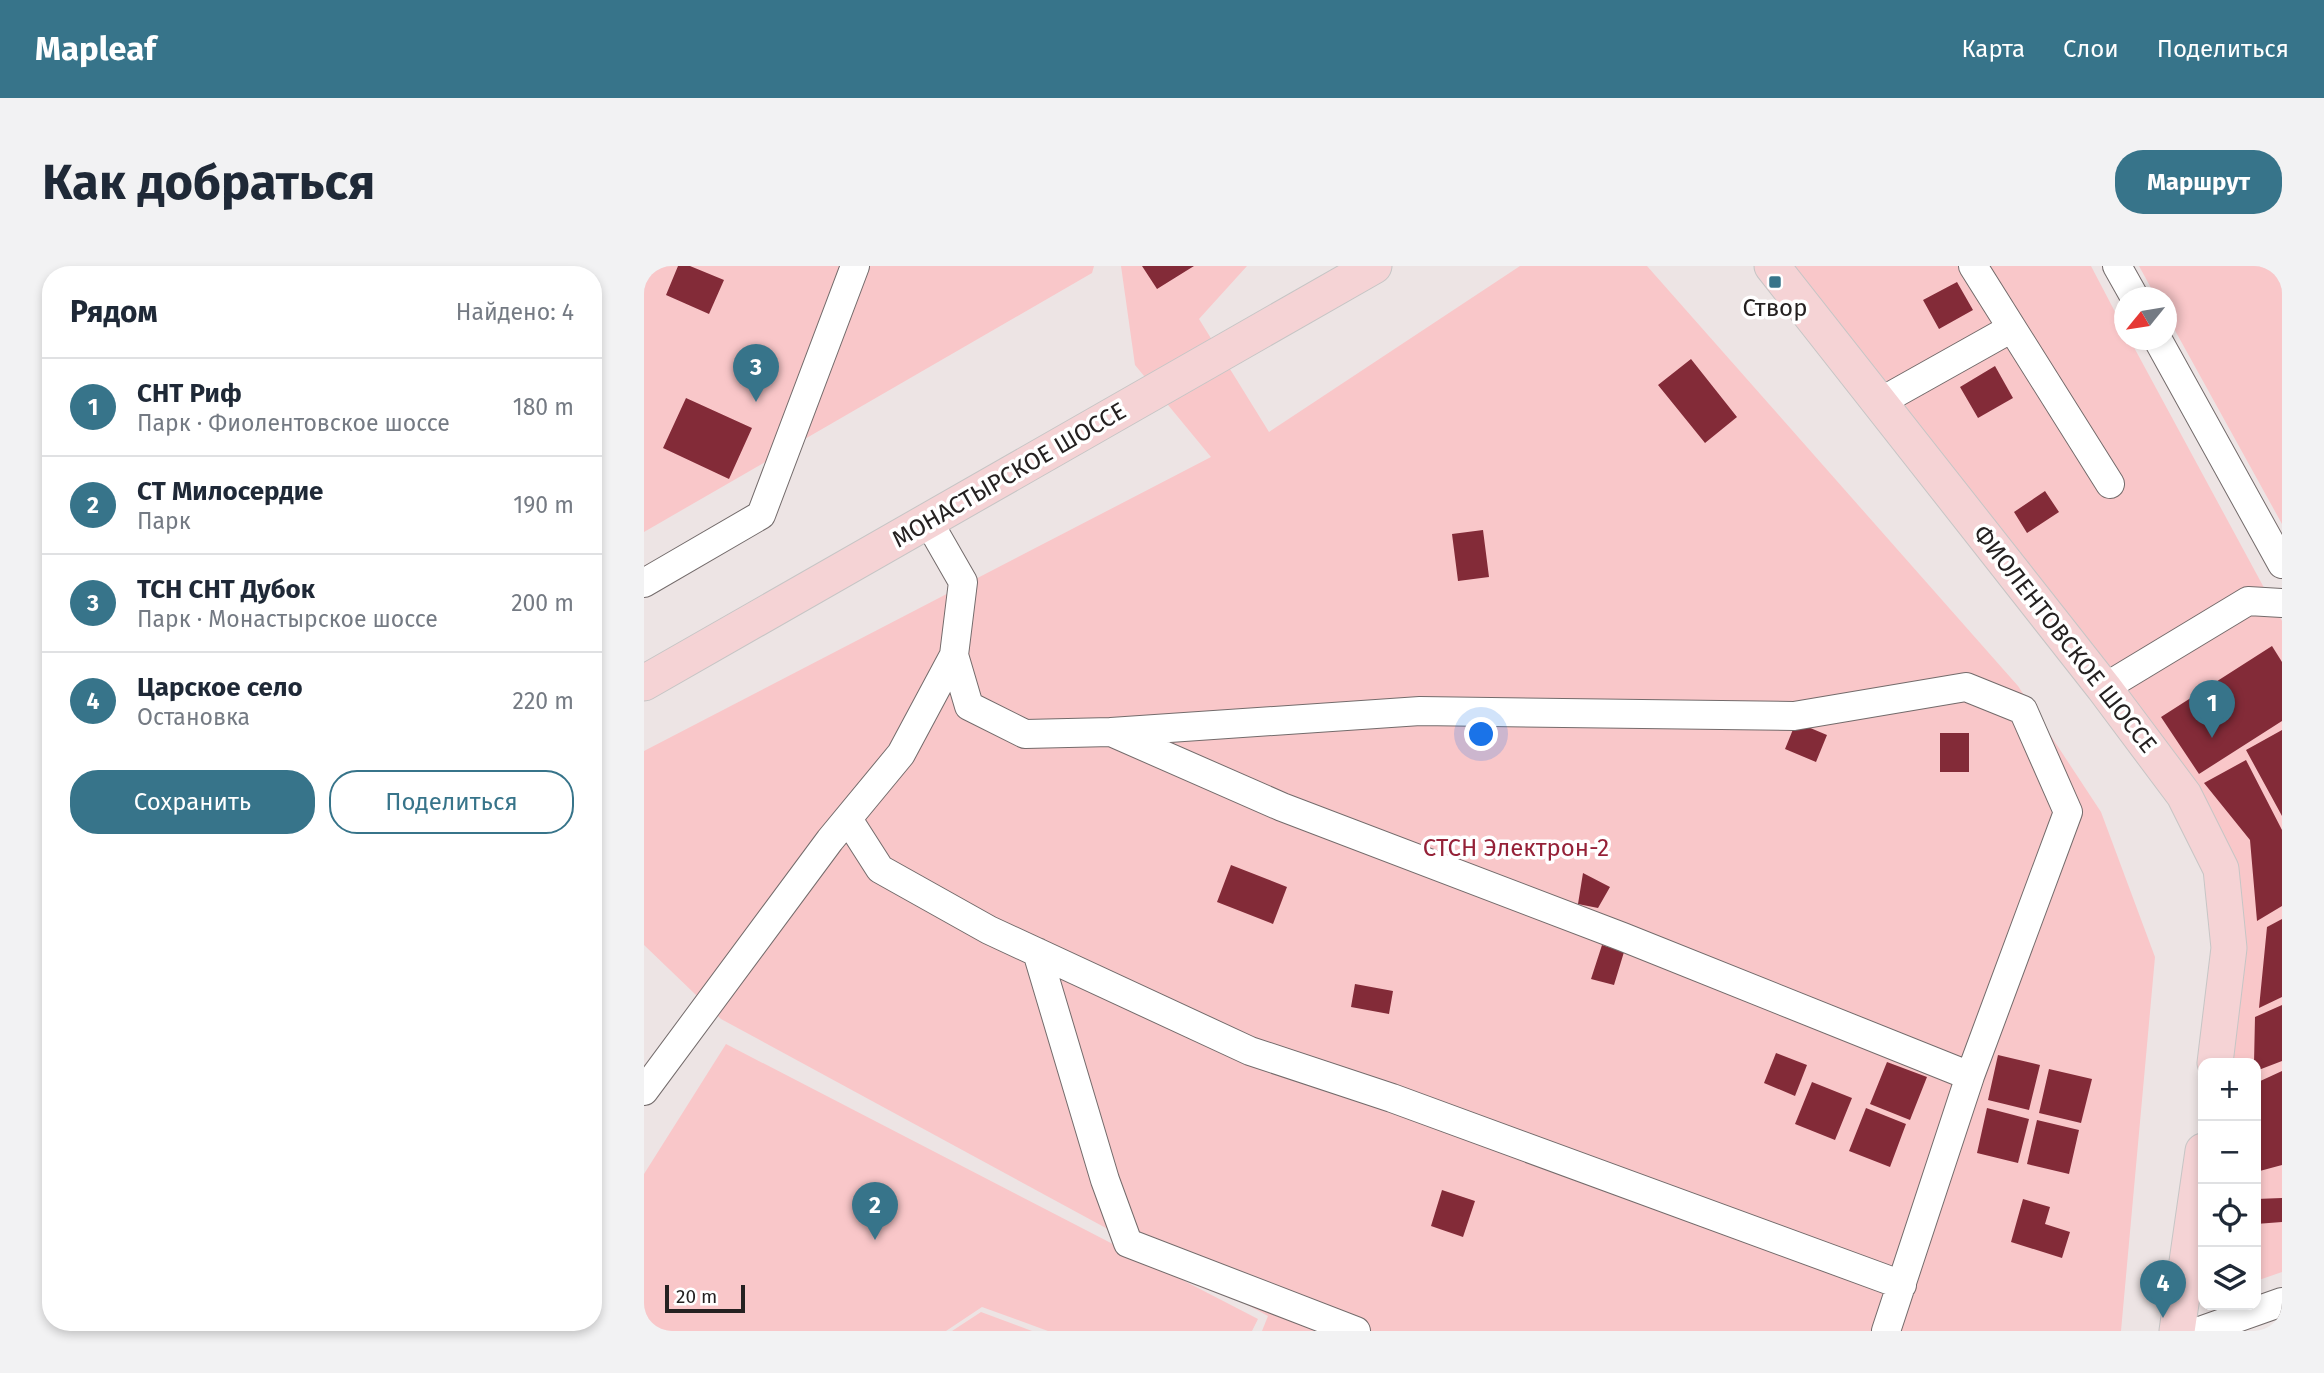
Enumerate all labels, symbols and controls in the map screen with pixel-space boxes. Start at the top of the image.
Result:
text: Mapleaf [35,29,156,69]
text: Карта [1961,35,2025,63]
text: Слои [2063,35,2119,63]
text: Поделиться [2157,35,2289,63]
button: Маршрут [2115,150,2282,214]
text: Как добраться [42,153,375,212]
marker: Створ [1767,274,1783,290]
north arrow [2114,287,2177,350]
text: Рядом [70,294,158,330]
place label: Створ [1743,294,1807,322]
text: Найдено: 4 [456,298,574,326]
pin: 3 [733,344,779,402]
text: СНТ Риф [137,378,242,409]
text: 1 [88,393,98,421]
text: 180 m [513,393,574,421]
street label: МОНАСТЫРСКОЕ ШОССЕ [887,397,1131,553]
text: Парк · Фиолентовское шоссе [137,409,450,437]
text: СТ Милосердие [137,476,323,507]
text: 2 [87,491,99,519]
text: 190 m [513,491,574,519]
text: Парк [137,507,191,535]
street label: ФИОЛЕНТОВСКОЕ ШОССЕ [1967,520,2163,758]
text: ТСН СНТ Дубок [137,574,315,605]
text: 3 [87,589,99,617]
text: 200 m [511,589,574,617]
text: Парк · Монастырское шоссе [137,605,438,633]
text: Царское село [137,672,303,703]
pin: 1 [2189,680,2235,738]
text: 4 [87,687,100,715]
text: 220 m [513,687,574,715]
text: Остановка [137,703,250,731]
your location [1464,717,1498,751]
button: Сохранить [70,770,315,834]
button: Поделиться [329,770,574,834]
park label: СТСН Электрон-2 [1423,834,1609,862]
map controls [2198,1058,2261,1310]
button: + [2198,1058,2261,1121]
button: − [2198,1121,2261,1184]
pin: 2 [852,1182,898,1240]
button: locate [2198,1184,2261,1247]
button: layers [2198,1247,2261,1310]
pin: 4 [2140,1260,2186,1318]
scale bar [665,1282,746,1314]
text: 20 m [676,1285,717,1308]

